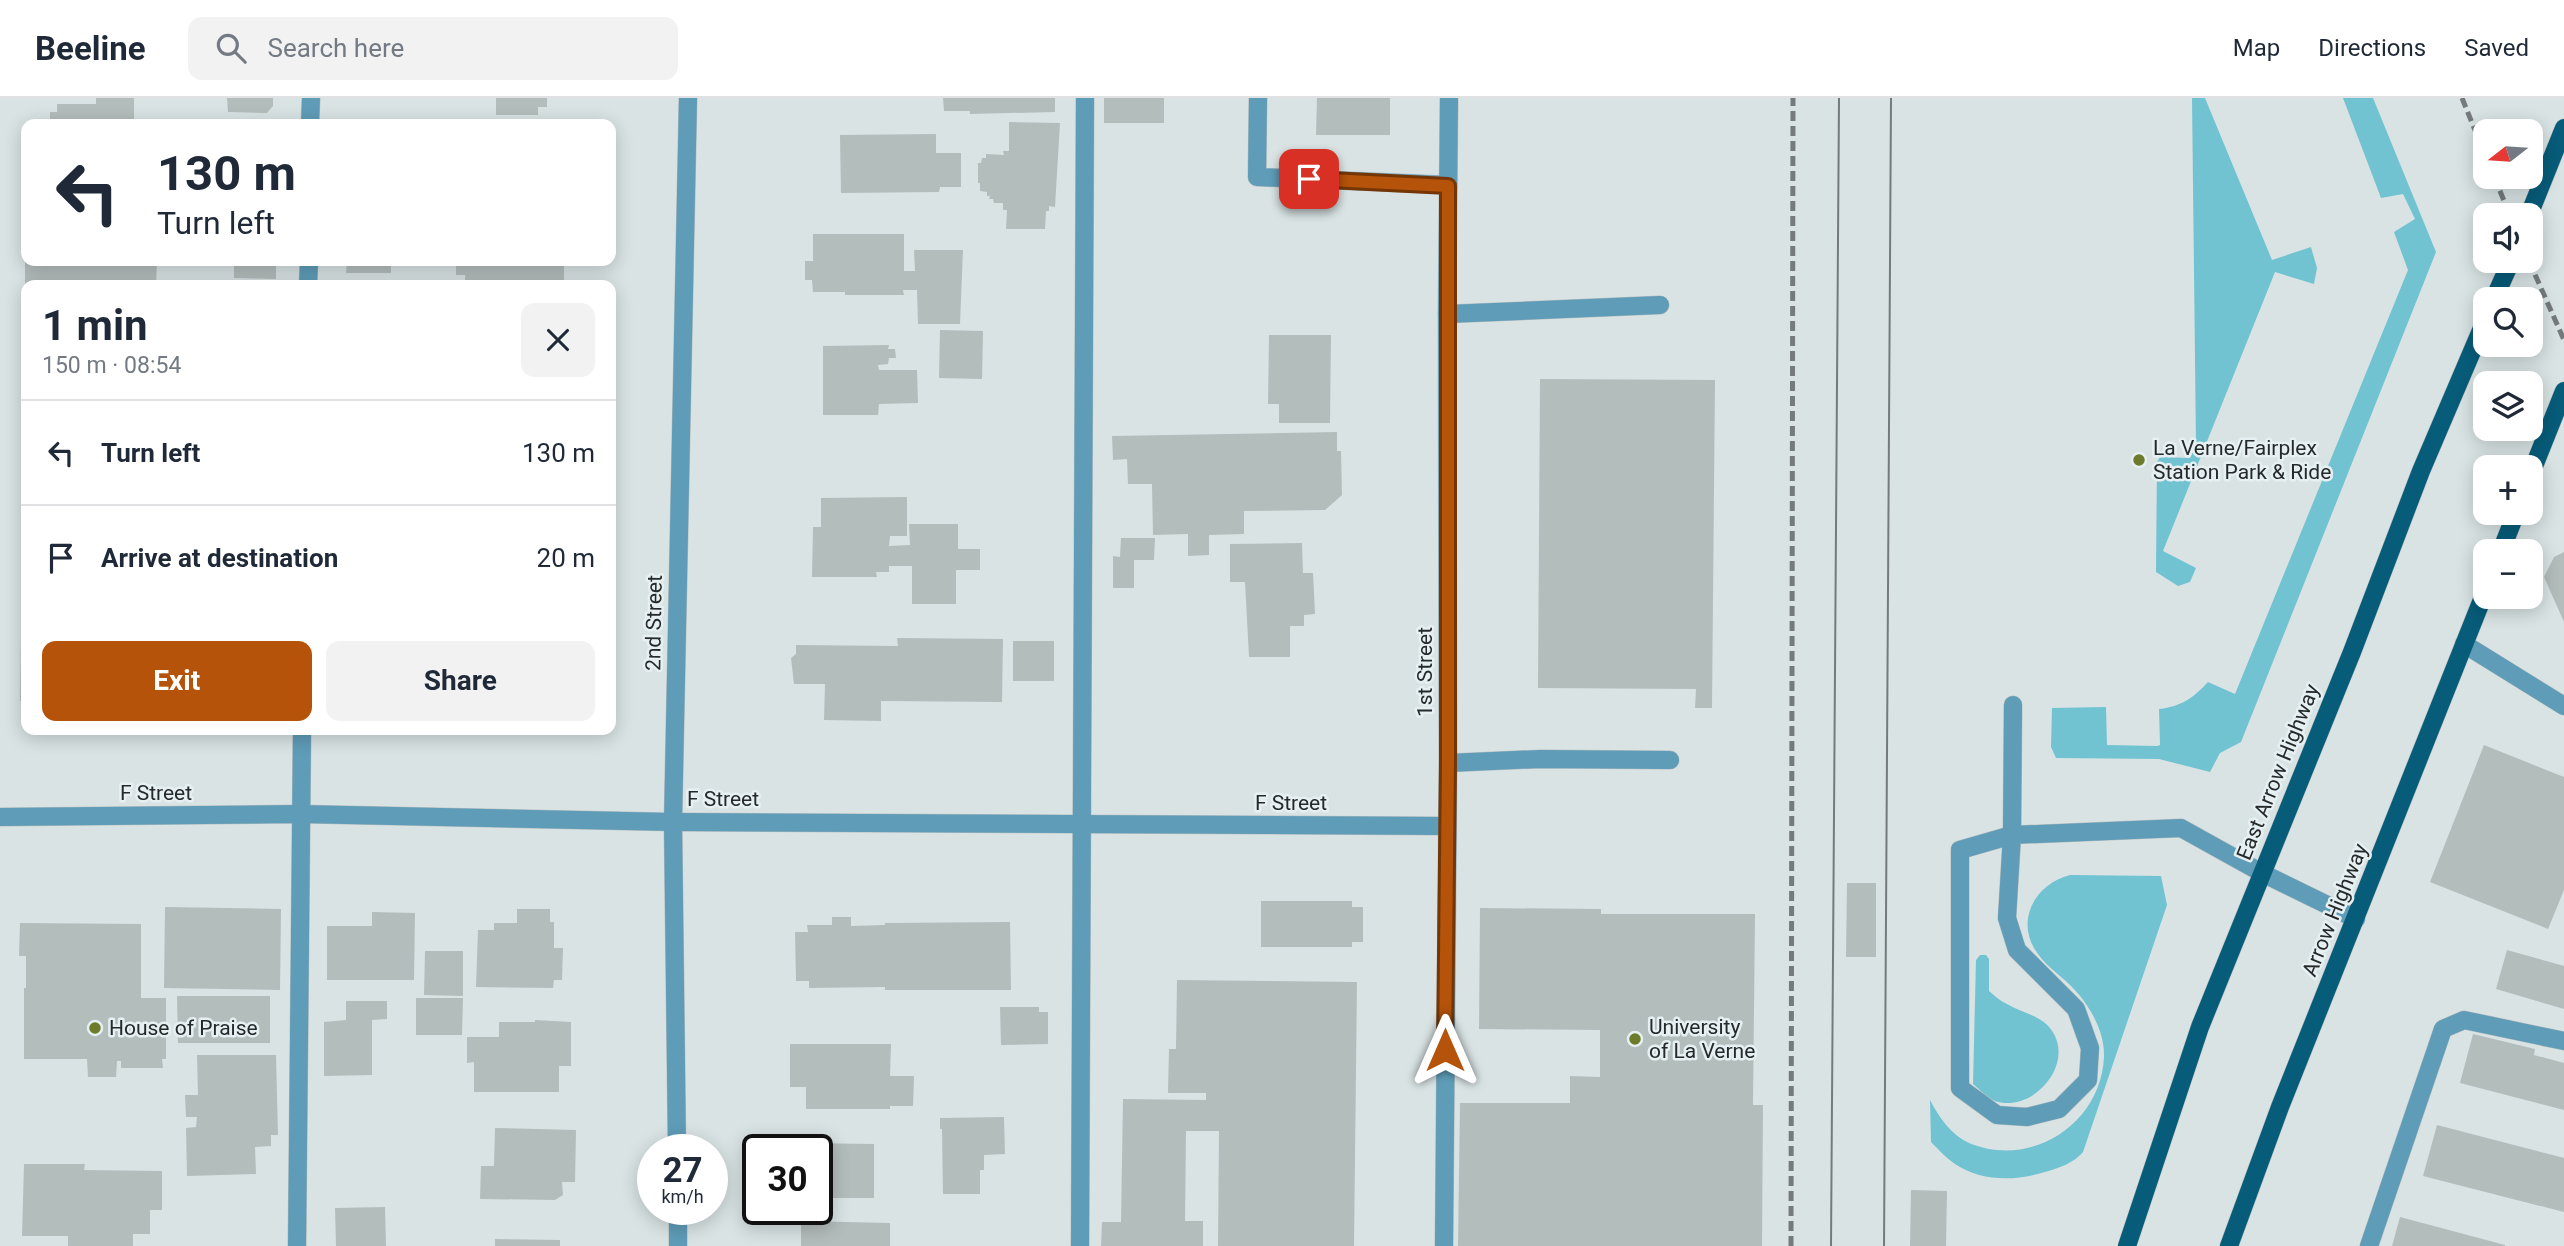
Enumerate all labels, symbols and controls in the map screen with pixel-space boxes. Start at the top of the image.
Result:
search box [188,17,678,80]
text: Beeline [35,29,146,68]
icon: search [212,29,250,67]
text: Search here [268,33,404,63]
text: Map [2233,34,2280,62]
text: Directions [2318,34,2426,62]
text: Saved [2464,34,2529,62]
north arrow [2473,119,2543,189]
map controls [2473,119,2543,609]
text: 130 m [157,145,296,202]
icon: left [42,147,133,238]
pin [1279,149,1339,209]
icon: arrive [1290,160,1328,198]
button: sound [2473,203,2543,273]
text: Turn left [157,204,275,242]
button: search [2473,287,2543,357]
text: 1 min [42,301,148,350]
button: close [521,303,595,377]
text: 150 m · 08:54 [42,352,181,379]
button: layers [2473,371,2543,441]
icon: left [42,434,80,472]
place label: La Verne/Fairplex Station Park & Ride [2153,436,2331,484]
text: Turn left [101,438,200,468]
text: 130 m [522,438,595,468]
marker: La Verne/Fairplex Station Park & Ride [2131,452,2147,468]
button: + [2473,455,2543,525]
icon: arrive [42,539,80,577]
button: − [2473,539,2543,609]
text: Arrive at destination [101,543,338,573]
text: 20 m [537,543,595,573]
street label: 2nd Street [641,575,667,671]
street label: 1st Street [1413,627,1437,717]
button: Exit [42,641,312,721]
button: Share [326,641,595,721]
street label: East Arrow Highway [2232,681,2324,863]
street label: F Street [120,781,192,805]
street label: F Street [687,787,759,811]
street label: F Street [1255,791,1327,815]
street label: Arrow Highway [2297,840,2373,980]
position arrow [1408,1013,1482,1087]
place label: University of La Verne [1649,1015,1755,1063]
place label: House of Praise [109,1016,258,1040]
marker: House of Praise [87,1020,103,1036]
marker: University of La Verne [1627,1031,1643,1047]
speed limit sign: 30 [742,1134,833,1225]
text: 27 [662,1150,703,1191]
text: km/h [661,1186,704,1207]

